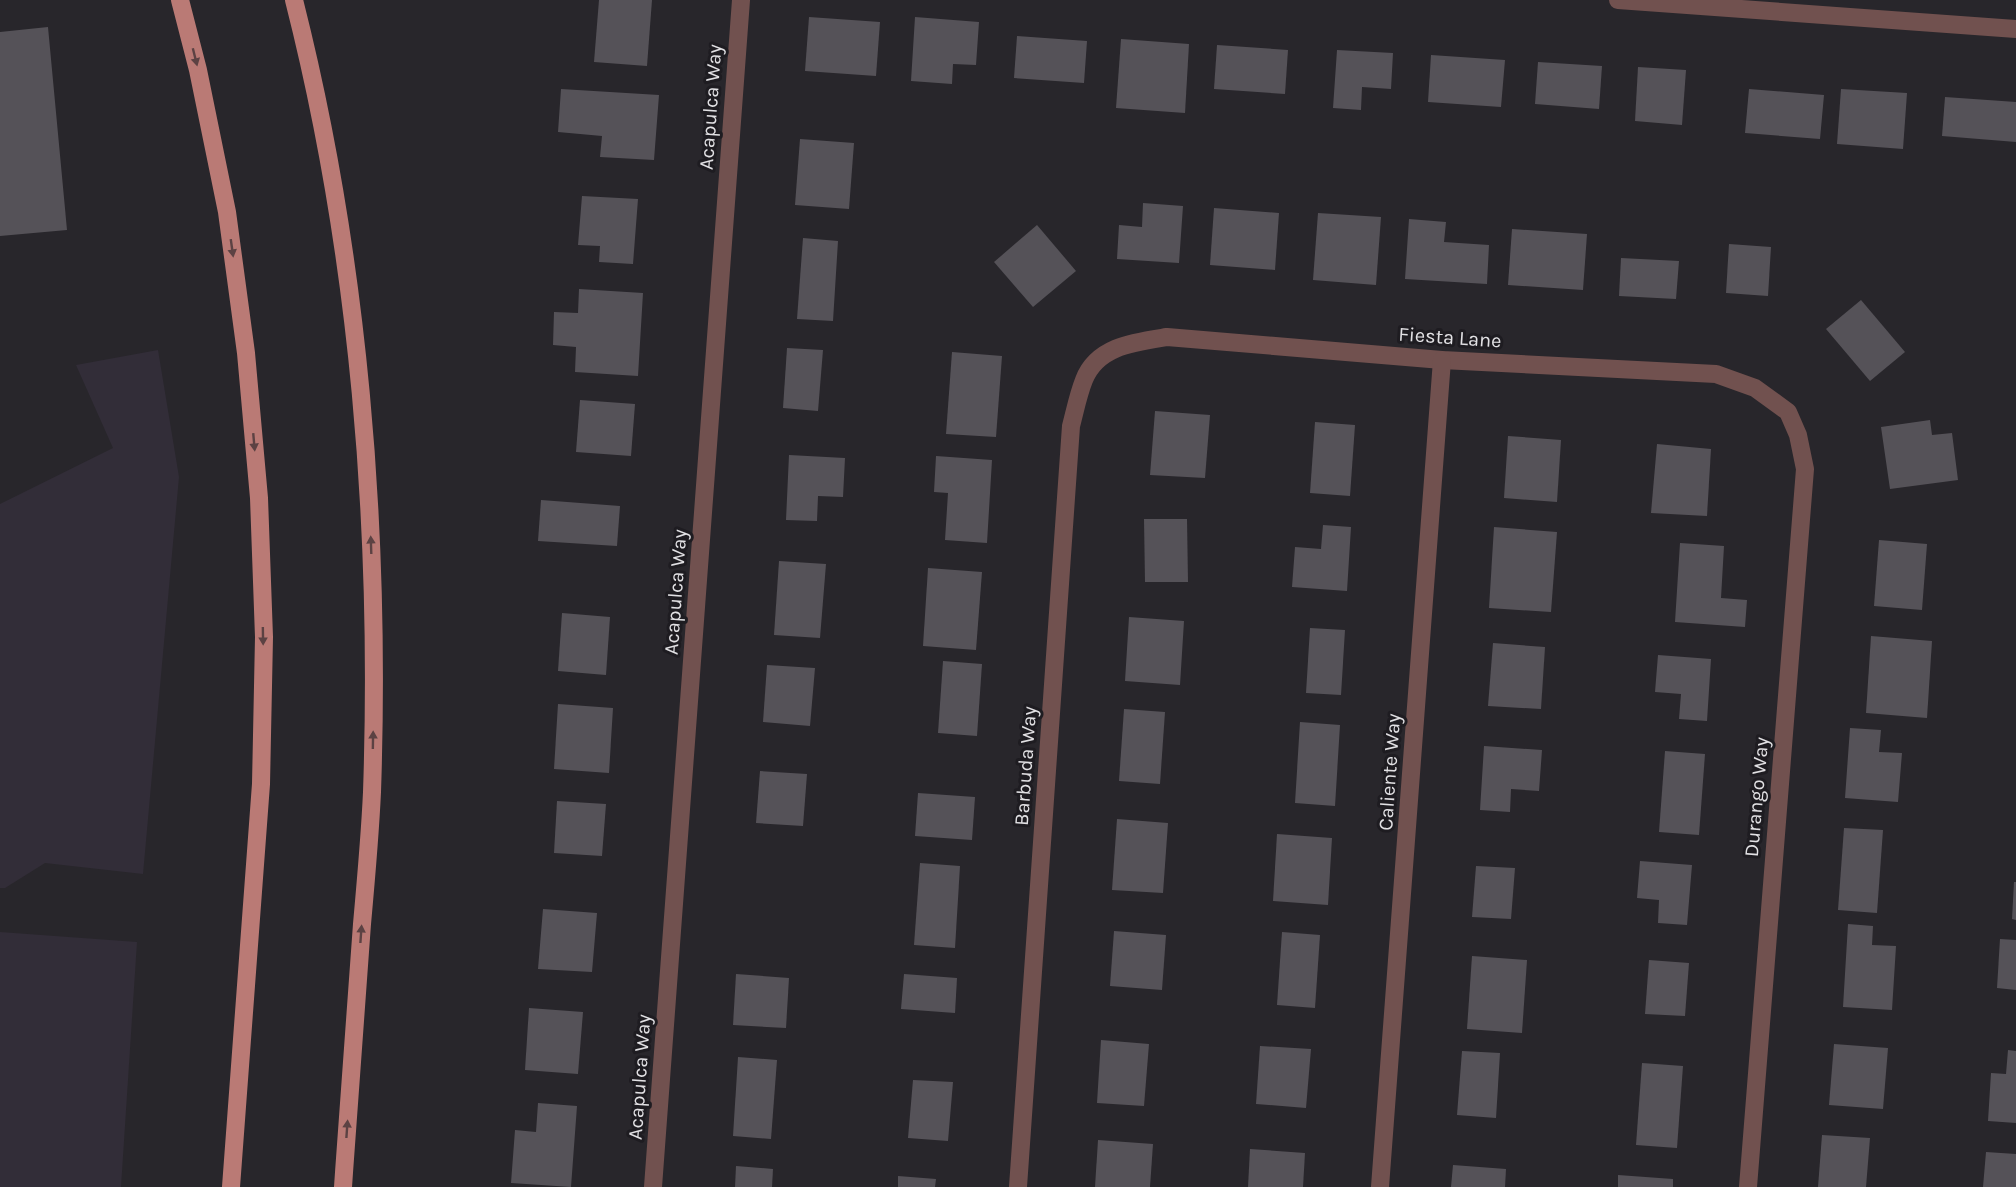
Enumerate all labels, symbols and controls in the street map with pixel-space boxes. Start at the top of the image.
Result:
street label: Acapulca Way [695,43,726,171]
one-way arrow [190,48,200,66]
one-way arrow [227,239,236,258]
street label: Fiesta Lane [1398,322,1502,353]
one-way arrow [249,432,259,451]
street label: Acapulca Way [660,528,691,656]
one-way arrow [366,535,375,554]
one-way arrow [258,627,268,646]
street label: Barbuda Way [1010,705,1041,827]
street label: Caliente Way [1374,713,1405,831]
one-way arrow [368,730,378,749]
street label: Durango Way [1740,736,1773,858]
one-way arrow [357,925,366,944]
street label: Acapulca Way [624,1013,655,1141]
one-way arrow [342,1119,352,1138]

